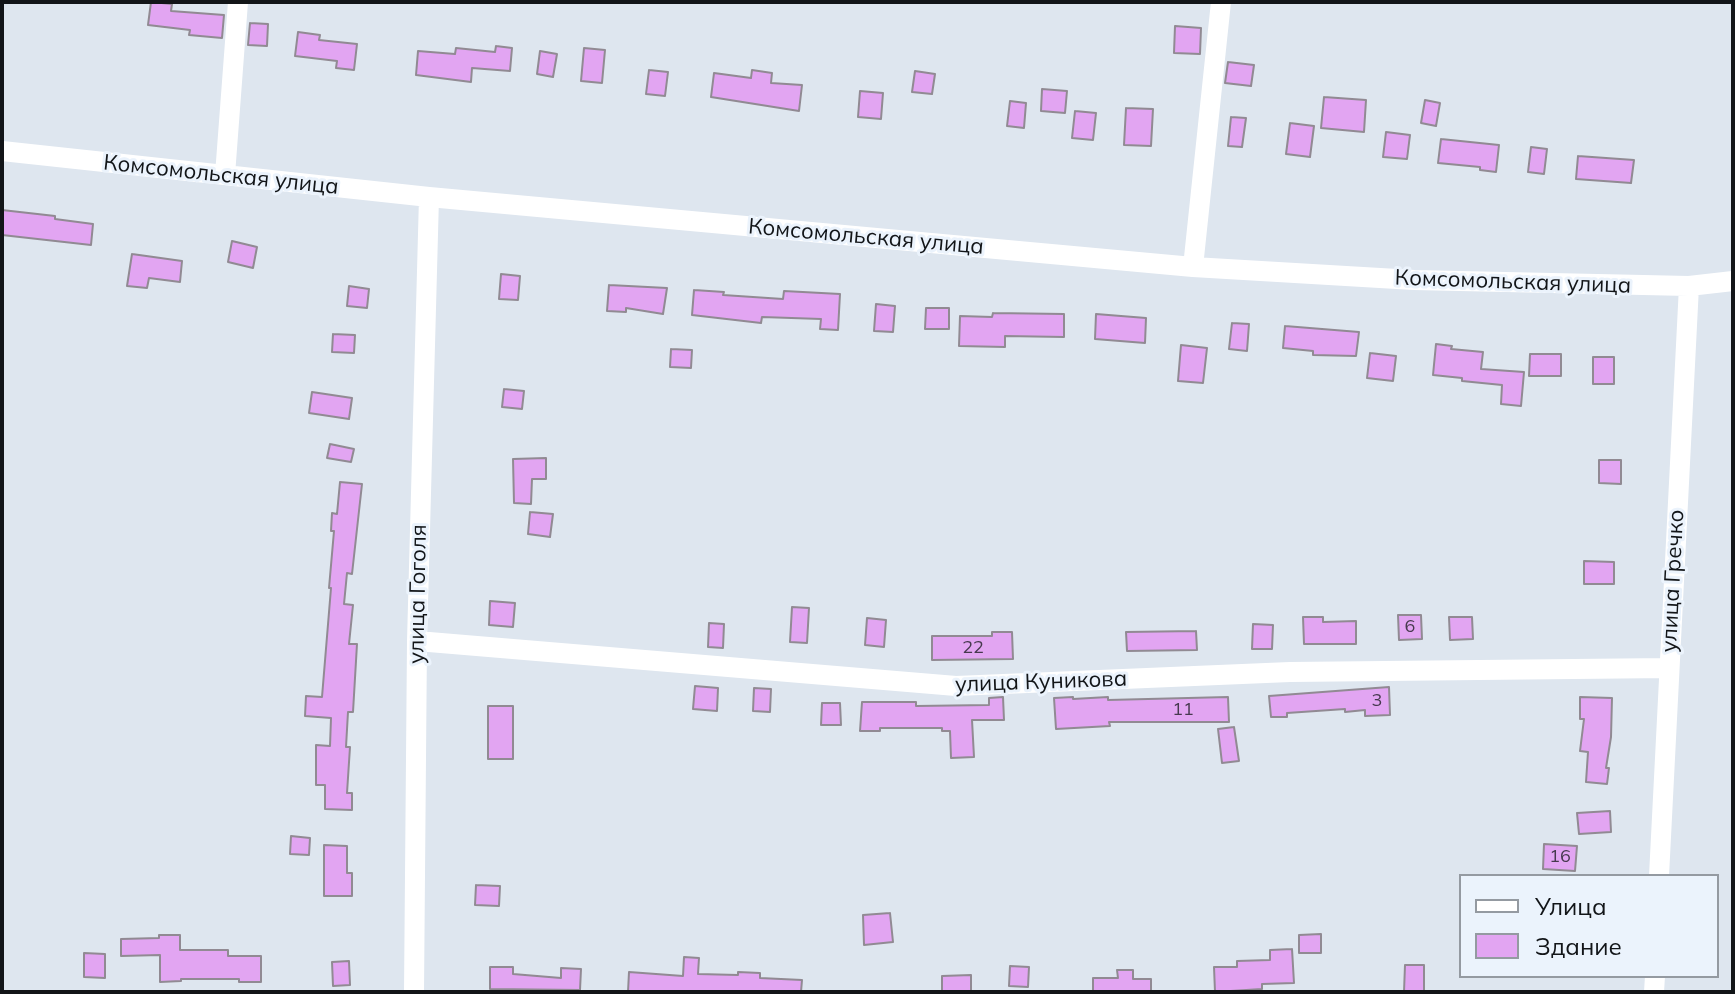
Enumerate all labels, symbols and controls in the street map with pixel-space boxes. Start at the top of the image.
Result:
street label: Комсомольская улица [102,150,340,200]
street label: Комсомольская улица [747,214,985,260]
street label: Комсомольская улица [1394,265,1632,299]
street label: улица Гречко [1656,509,1690,653]
street label: улица Гоголя [404,524,432,664]
house number: 6 [1405,616,1415,638]
house number: 22 [962,637,984,659]
street label: улица Куникова [954,666,1128,698]
house number: 3 [1372,690,1382,712]
house number: 11 [1172,699,1194,721]
house number: 16 [1549,846,1571,868]
legend [1459,874,1719,978]
text: Улица [1535,891,1607,921]
text: Здание [1535,931,1622,961]

